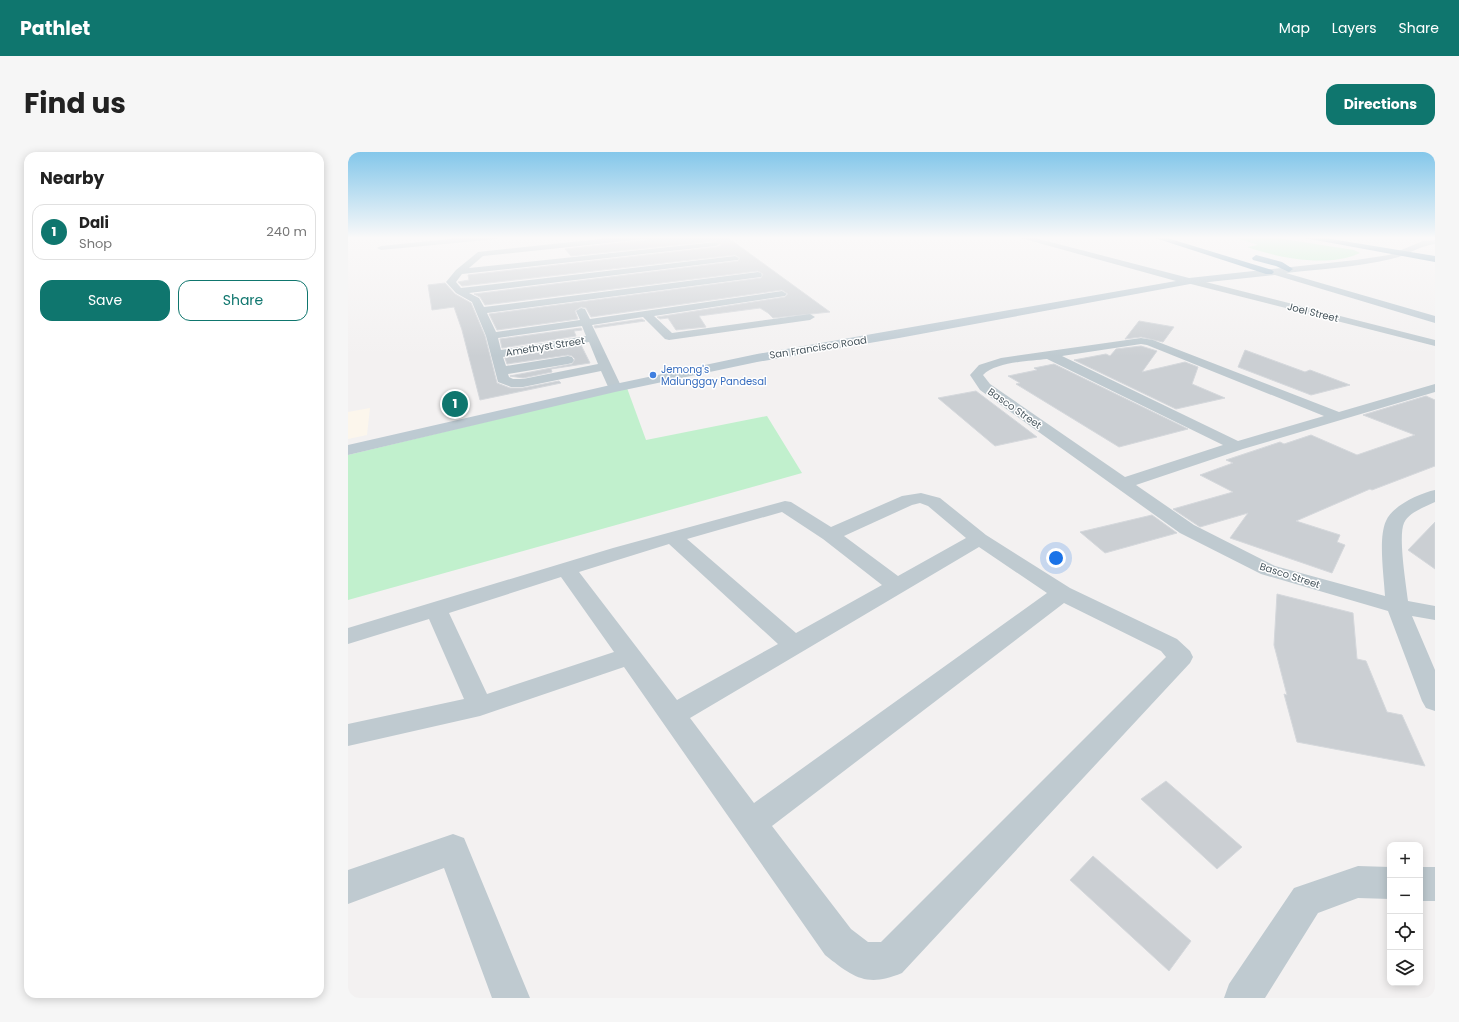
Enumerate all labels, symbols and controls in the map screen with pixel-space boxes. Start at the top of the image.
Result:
text: Pathlet [20,15,90,42]
text: Map [1279,18,1310,38]
text: Layers [1332,18,1376,38]
text: Share [1398,18,1439,38]
text: Find us [24,84,126,123]
button: Directions [1326,84,1435,125]
text: Nearby [40,166,104,190]
text: Dali [79,212,109,233]
text: 1 [52,222,56,241]
text: 240 m [266,222,307,241]
text: Shop [79,234,112,253]
button: Save [40,280,170,321]
button: Share [178,280,308,321]
street label: Joel Street [1286,299,1340,326]
street label: San Francisco Road [768,332,868,363]
street label: Amethyst Street [505,333,586,360]
place label: Jemong's Malunggay Pandesal [661,362,767,389]
marker: Jemong's Malunggay Pandesal [648,370,658,380]
street label: Basco Street [985,384,1045,433]
pin: 1 [442,389,468,419]
your location [1046,548,1066,568]
street label: Basco Street [1258,559,1322,592]
map controls [1387,842,1423,986]
button: + [1387,842,1423,878]
button: − [1387,878,1423,914]
button: locate [1387,914,1423,950]
button: layers [1387,950,1423,986]

